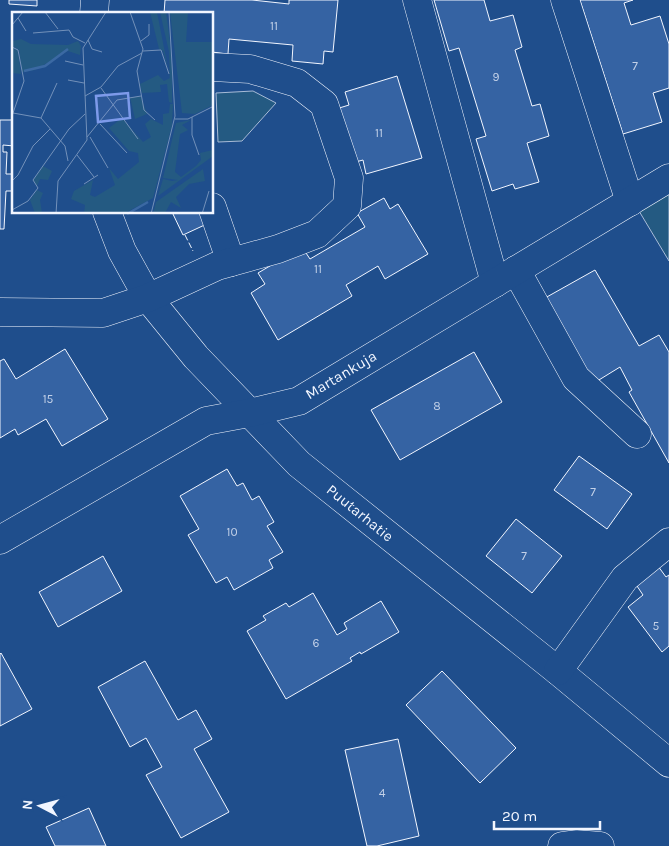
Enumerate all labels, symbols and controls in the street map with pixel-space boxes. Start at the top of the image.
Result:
inset map [12,12,214,214]
house number: 11 [270,19,278,33]
house number: 7 [632,59,638,73]
house number: 9 [493,70,500,84]
house number: 11 [375,126,383,140]
house number: 11 [314,262,322,276]
street label: Martankuja [302,347,380,403]
house number: 15 [43,392,54,406]
house number: 8 [433,399,441,413]
street label: Puutarhatie [323,481,397,545]
house number: 7 [590,485,596,499]
house number: 10 [226,525,238,539]
house number: 7 [521,549,527,563]
house number: 5 [653,619,660,633]
house number: 6 [313,636,320,650]
north arrow [15,781,65,831]
house number: 4 [379,786,386,800]
scale bar [494,798,600,830]
text: N [19,799,37,811]
text: 20 m [502,807,537,825]

